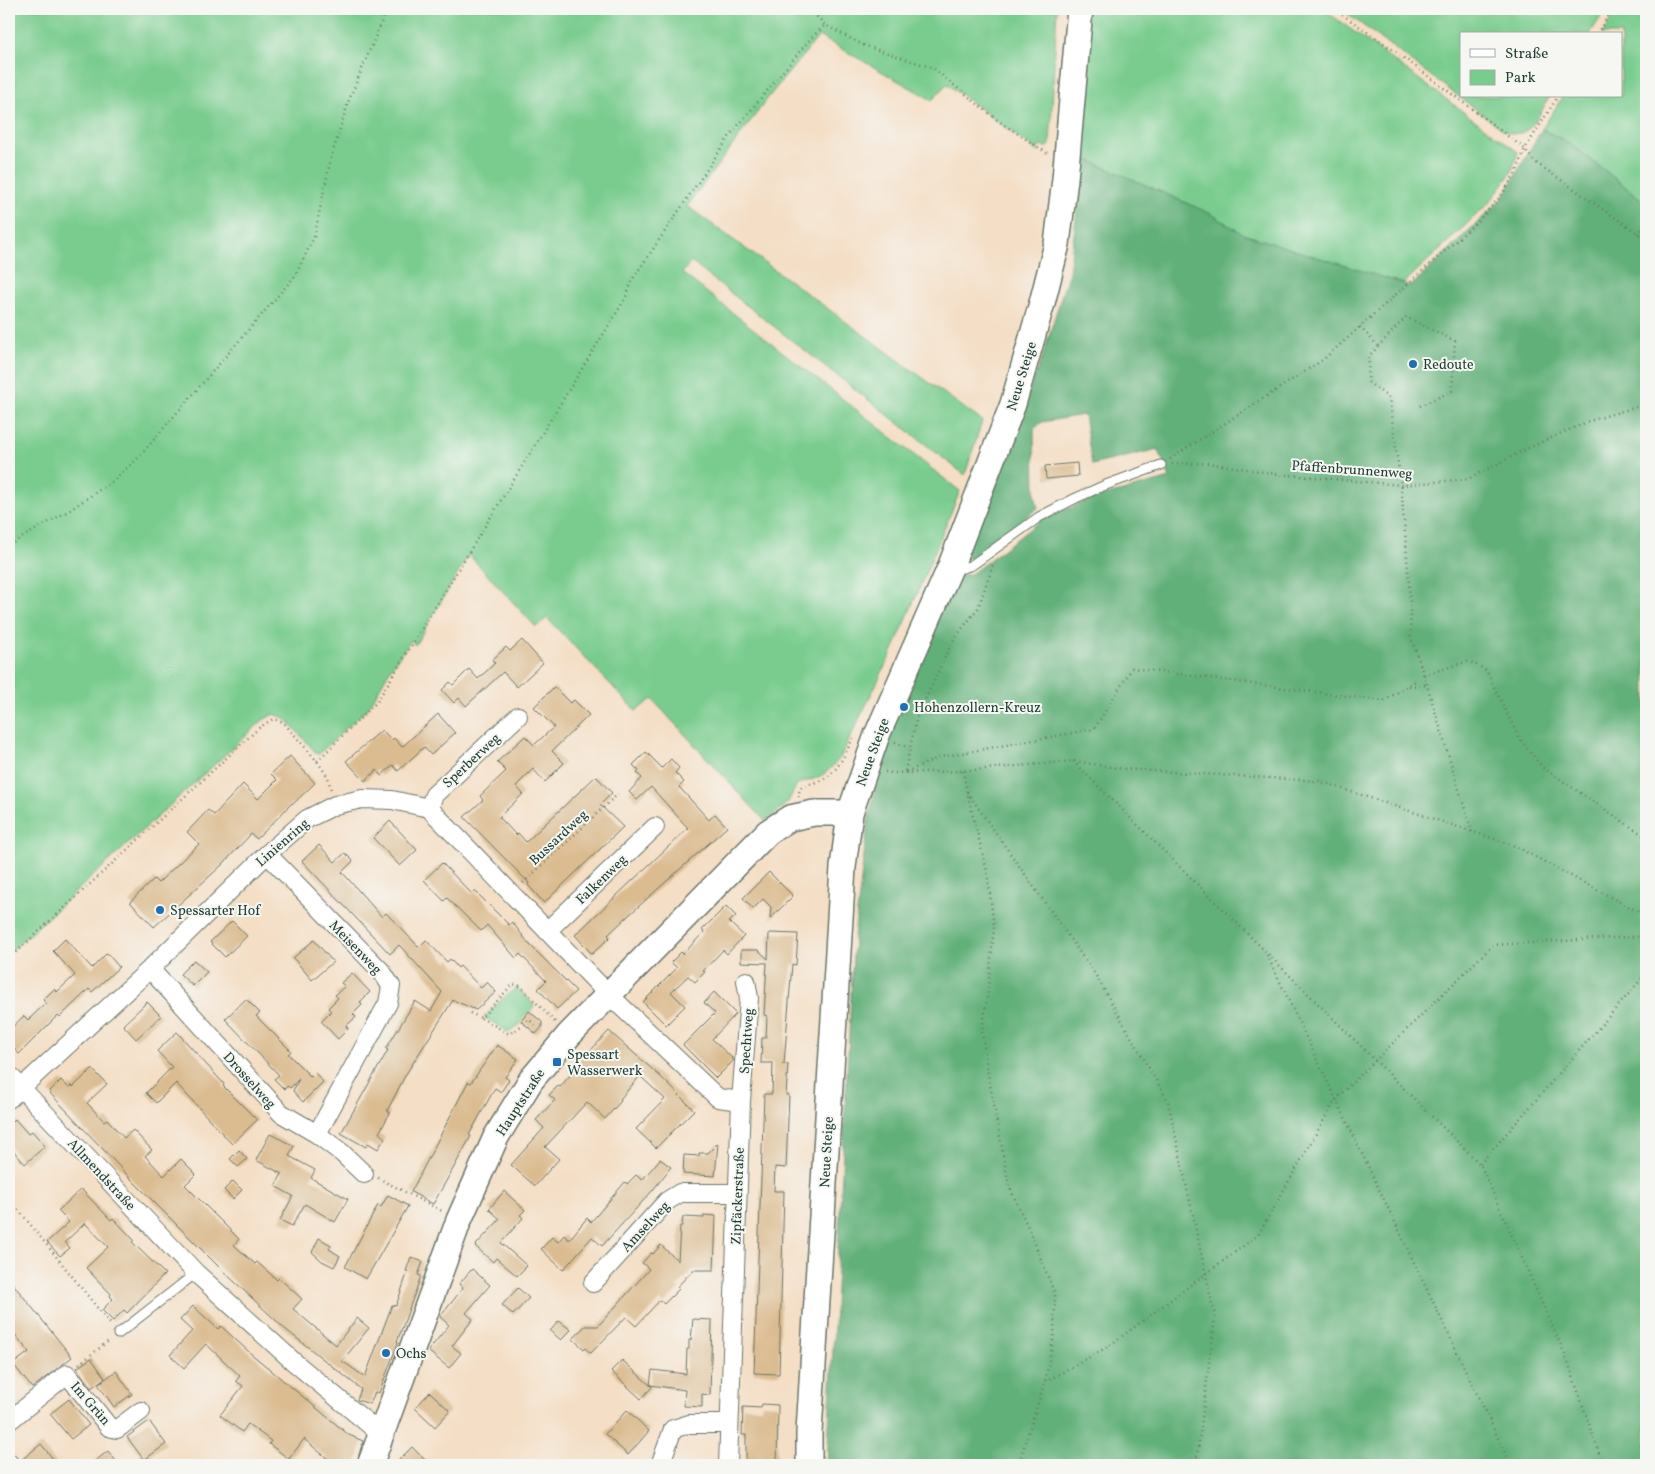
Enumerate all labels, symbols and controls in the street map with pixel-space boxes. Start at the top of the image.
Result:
legend [1460,32,1622,98]
text: Straße [1505,44,1548,65]
text: Park [1505,68,1536,89]
street label: Neue Steige [1003,339,1042,413]
place label: Redoute [1423,356,1474,375]
marker: Redoute [1407,358,1419,370]
street label: Pfaffenbrunnenweg [1291,457,1413,484]
place label: Hohenzollern-Kreuz [914,699,1041,718]
marker: Hohenzollern-Kreuz [898,701,910,713]
street label: Neue Steige [852,715,895,789]
street label: Sperberweg [439,729,505,793]
street label: Bussardweg [526,806,592,870]
street label: Linienring [252,815,314,872]
street label: Falkenweg [572,851,632,909]
place label: Spessarter Hof [170,902,261,921]
marker: Spessarter Hof [154,904,166,916]
street label: Meisenweg [324,917,386,979]
street label: Spechtweg [736,1007,759,1075]
place label: Spessart Wasserwerk [567,1046,643,1081]
street label: Drosselweg [218,1048,280,1114]
marker: Spessart Wasserwerk [551,1056,563,1068]
street label: Hauptstraße [492,1065,550,1140]
street label: Neue Steige [816,1116,839,1188]
street label: Allmendstraße [62,1135,140,1216]
street label: Zipfäckerstraße [727,1147,750,1245]
street label: Amselweg [617,1197,675,1257]
place label: Ochs [396,1345,426,1364]
marker: Ochs [380,1347,392,1359]
street label: Im Grün [65,1378,114,1430]

